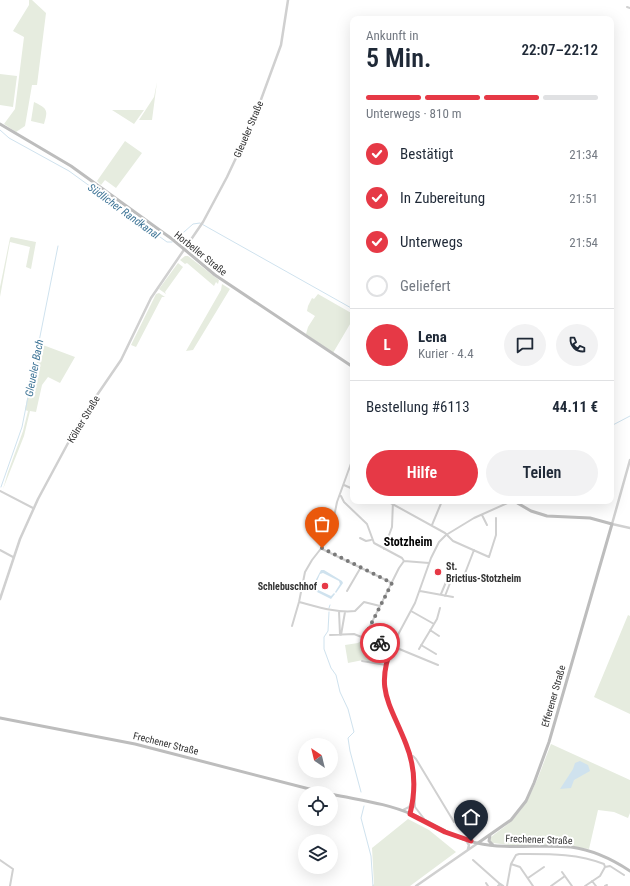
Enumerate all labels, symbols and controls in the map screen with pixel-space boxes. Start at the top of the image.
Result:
text: Ankunft in [366,28,418,43]
text: 22:07–22:12 [521,41,598,59]
text: 5 Min. [366,43,431,73]
street label: Gleueler Straße [232,99,265,159]
text: Unterwegs · 810 m [366,106,462,121]
icon: check [366,143,388,165]
text: Bestätigt [400,145,453,163]
text: 21:34 [569,147,598,162]
water label: Südlicher Randkanal [85,181,163,242]
icon: check [366,187,388,209]
text: In Zubereitung [400,189,485,207]
text: 21:51 [569,191,598,206]
street label: Horbeller Straße [172,229,229,278]
icon: check [366,231,388,253]
text: Unterwegs [400,233,463,251]
text: 21:54 [569,235,598,250]
text: Geliefert [400,277,451,295]
button: chat [504,324,546,366]
button: phone [556,324,598,366]
text: Lena [418,328,447,346]
text: L [383,336,391,354]
water label: Gleueler Bach [23,338,46,398]
text: Kurier · 4.4 [418,346,474,361]
street label: Kölner Straße [65,393,102,445]
text: Bestellung #6113 [366,398,470,416]
text: 44.11 € [552,398,598,416]
button: Hilfe [366,450,478,496]
button: Teilen [486,450,598,496]
pin [305,507,339,548]
icon: bag [311,513,333,535]
district label: Stotzheim [384,535,432,549]
place label: St. Brictius-Stotzheim [446,561,521,584]
marker: St. Brictius-Stotzheim [433,567,443,577]
place label: Schlebuschhof [258,581,318,592]
marker: Schlebuschhof [320,581,330,591]
courier [360,623,400,663]
icon: bike [369,632,391,654]
street label: Efferener Straße [539,664,568,728]
street label: Frechener Straße [132,730,200,757]
north arrow [298,738,338,778]
map controls [298,738,338,874]
button: locate [298,786,338,826]
pin [454,800,488,841]
icon: home [460,806,482,828]
street label: Frechener Straße [505,833,573,846]
button: layers [298,834,338,874]

